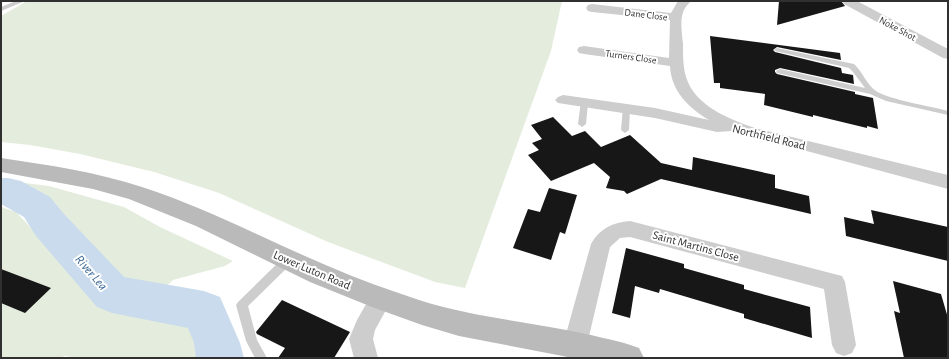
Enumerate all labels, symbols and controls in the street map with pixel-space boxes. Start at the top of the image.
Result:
street label: Dane Close [624,7,668,23]
street label: Noke Shot [877,15,918,43]
street label: Turners Close [605,48,658,66]
street label: Northfield Road [731,122,807,152]
street label: Saint Martins Close [651,229,741,263]
street label: Lower Luton Road [272,248,352,292]
water label: River Lea [72,253,110,293]

